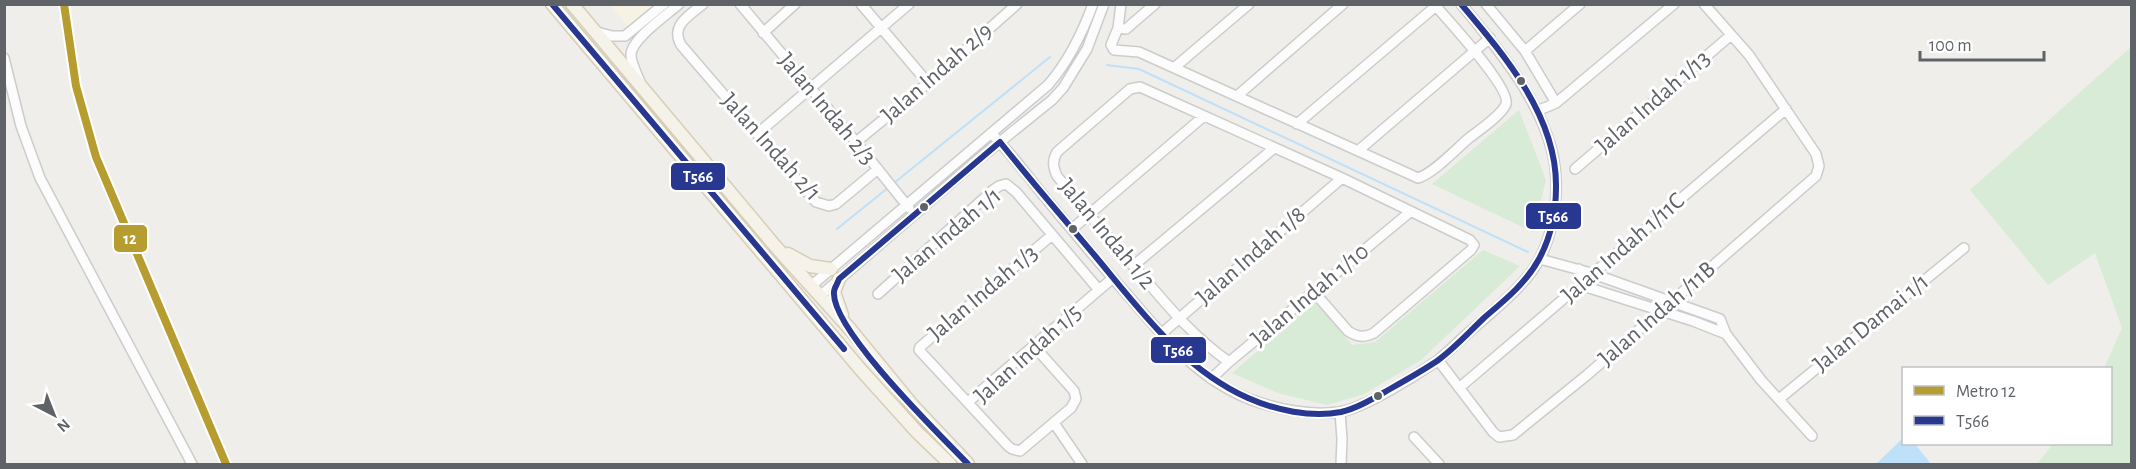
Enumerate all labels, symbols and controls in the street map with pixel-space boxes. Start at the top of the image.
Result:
street label: Jalan Indah 2/9 [877,18,997,128]
scale bar [1920,24,2044,62]
text: 100 m [1929,37,1972,55]
street label: Jalan Indah 1/13 [1591,46,1715,158]
street label: Jalan Indah 2/3 [774,49,880,169]
unlabelled marker [1515,75,1527,87]
street label: Jalan Indah 2/1 [717,89,825,205]
line badge: T566 [670,162,726,191]
text: T566 [683,169,713,185]
street label: Jalan Indah 1/2 [1054,174,1160,294]
street label: Jalan Indah 1/1 [888,183,1006,287]
street label: Jalan Indah 1/11C [1557,188,1689,308]
unlabelled marker [918,201,930,213]
street label: Jalan Indah 1/8 [1192,202,1310,310]
line badge: T566 [1525,202,1582,230]
text: T566 [1538,209,1568,225]
unlabelled marker [1067,223,1079,235]
line badge: 12 [113,224,148,253]
text: 12 [123,231,137,247]
street label: Jalan Indah 1/10 [1246,239,1374,351]
street label: Jalan Indah 1/3 [924,240,1042,346]
street label: Jalan Indah /11B [1594,257,1720,371]
street label: Jalan Damai 1/1 [1809,269,1933,377]
street label: Jalan Indah 1/5 [970,300,1086,408]
line badge: T566 [1150,336,1207,364]
text: T566 [1163,343,1193,359]
legend [1902,367,2112,445]
text: Metro 12 [1956,383,2016,401]
north arrow [24,385,84,445]
unlabelled marker [1372,390,1384,402]
text: T566 [1956,413,1989,431]
text: N [54,416,73,435]

